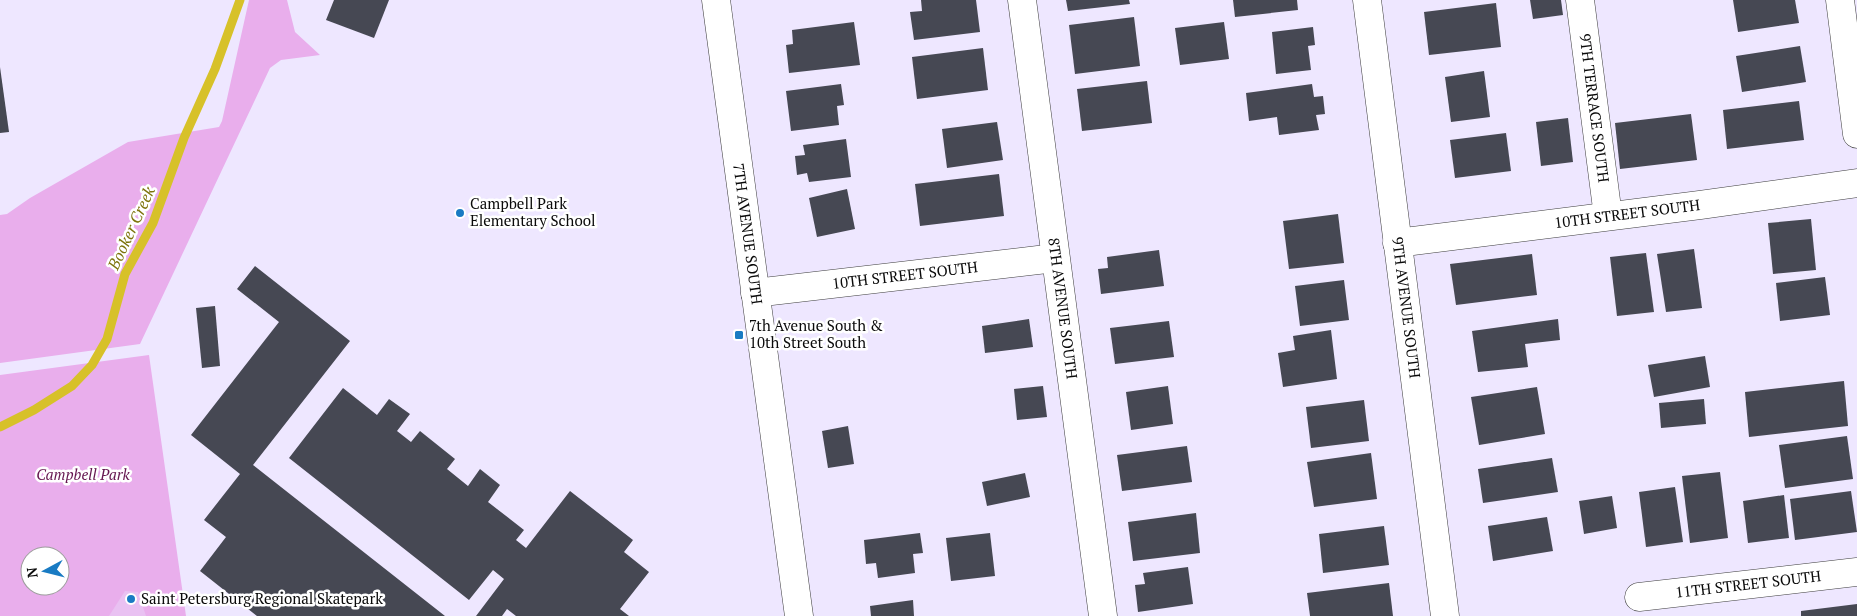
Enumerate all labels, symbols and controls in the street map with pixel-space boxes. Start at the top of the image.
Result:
street label: 9TH TERRACE SOUTH [1575,32,1615,184]
street label: 7TH AVENUE SOUTH [729,162,768,306]
water label: Booker Creek [102,183,160,274]
place label: Campbell Park Elementary School [470,193,596,230]
street label: 10TH STREET SOUTH [1553,194,1701,232]
marker: Campbell Park Elementary School [454,207,466,219]
street label: 8TH AVENUE SOUTH [1044,236,1083,380]
street label: 9TH AVENUE SOUTH [1388,236,1426,379]
street label: 10TH STREET SOUTH [831,256,979,293]
place label: 7th Avenue South & 10th Street South [749,315,883,352]
marker: 7th Avenue South & 10th Street South [733,329,745,341]
park label: Campbell Park [36,464,131,484]
north arrow [20,546,70,596]
street label: 11TH STREET SOUTH [1674,565,1822,602]
text: N [21,566,42,579]
place label: Saint Petersburg Regional Skatepark [141,588,383,608]
marker: Saint Petersburg Regional Skatepark [125,593,137,605]

